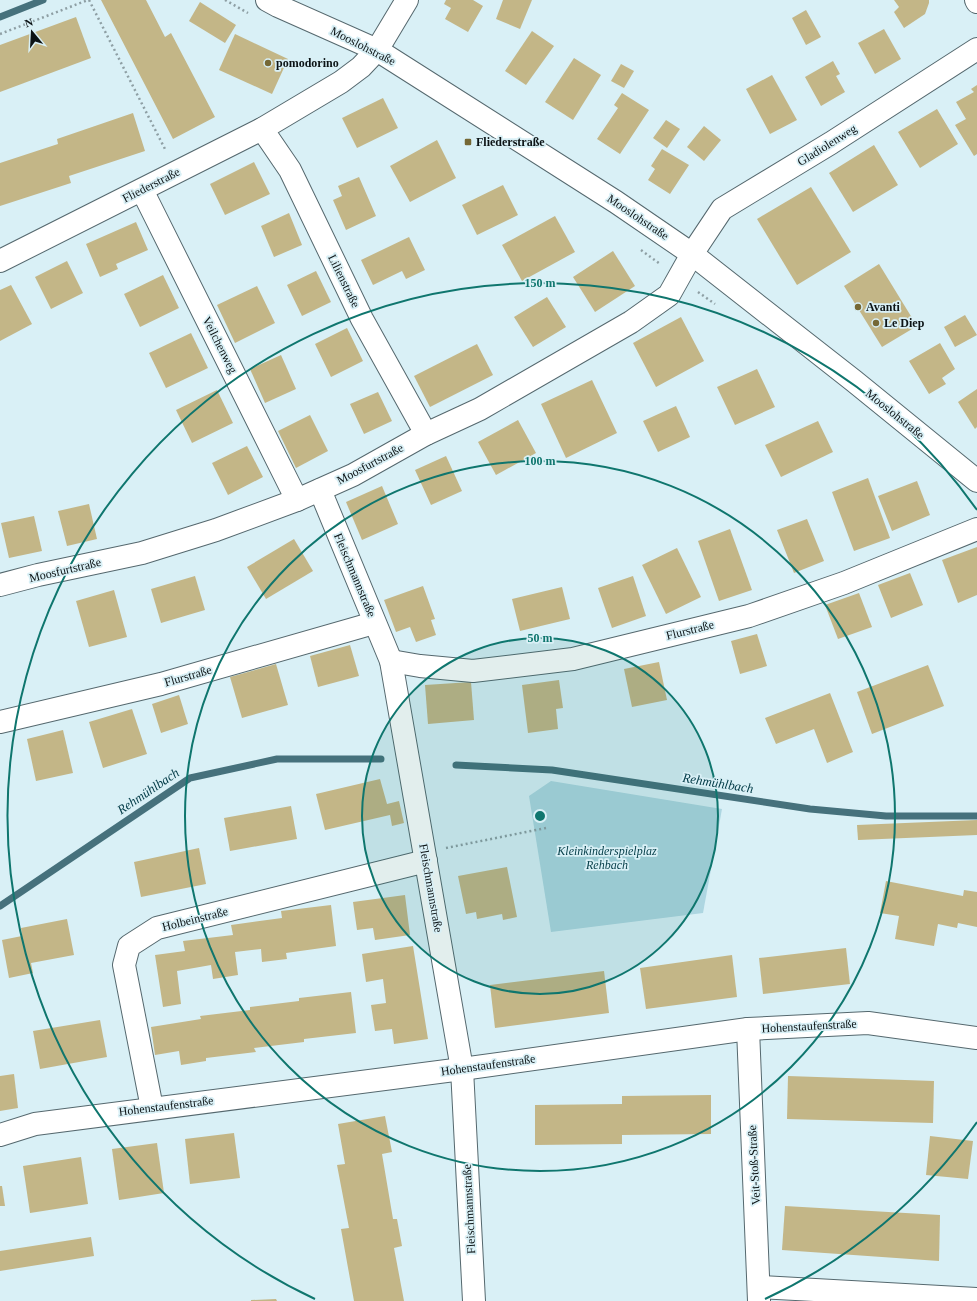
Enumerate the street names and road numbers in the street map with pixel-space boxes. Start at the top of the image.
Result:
street label: Mooslohstraße [328,24,398,68]
street label: Gladiolenweg [795,121,859,169]
street label: Fliederstraße [120,165,182,205]
street label: Mooslohstraße [605,191,671,243]
street label: Lilienstraße [325,252,363,310]
street label: Veilchenweg [200,314,240,376]
street label: Mooslohstraße [863,386,927,442]
street label: Moosfurtstraße [334,441,406,487]
street label: Fleischmannstraße [331,531,379,619]
street label: Moosfurtstraße [28,555,102,585]
street label: Flurstraße [665,617,715,643]
street label: Flurstraße [163,663,213,689]
street label: Fleischmannstraße [416,842,446,934]
street label: Holbeinstraße [161,904,229,934]
street label: Hohenstaufenstraße [761,1017,857,1035]
street label: Hohenstaufenstraße [440,1051,536,1079]
street label: Hohenstaufenstraße [118,1093,214,1119]
street label: Veit-Stoß-Straße [745,1125,763,1205]
street label: Fleischmannstraße [460,1164,478,1254]

